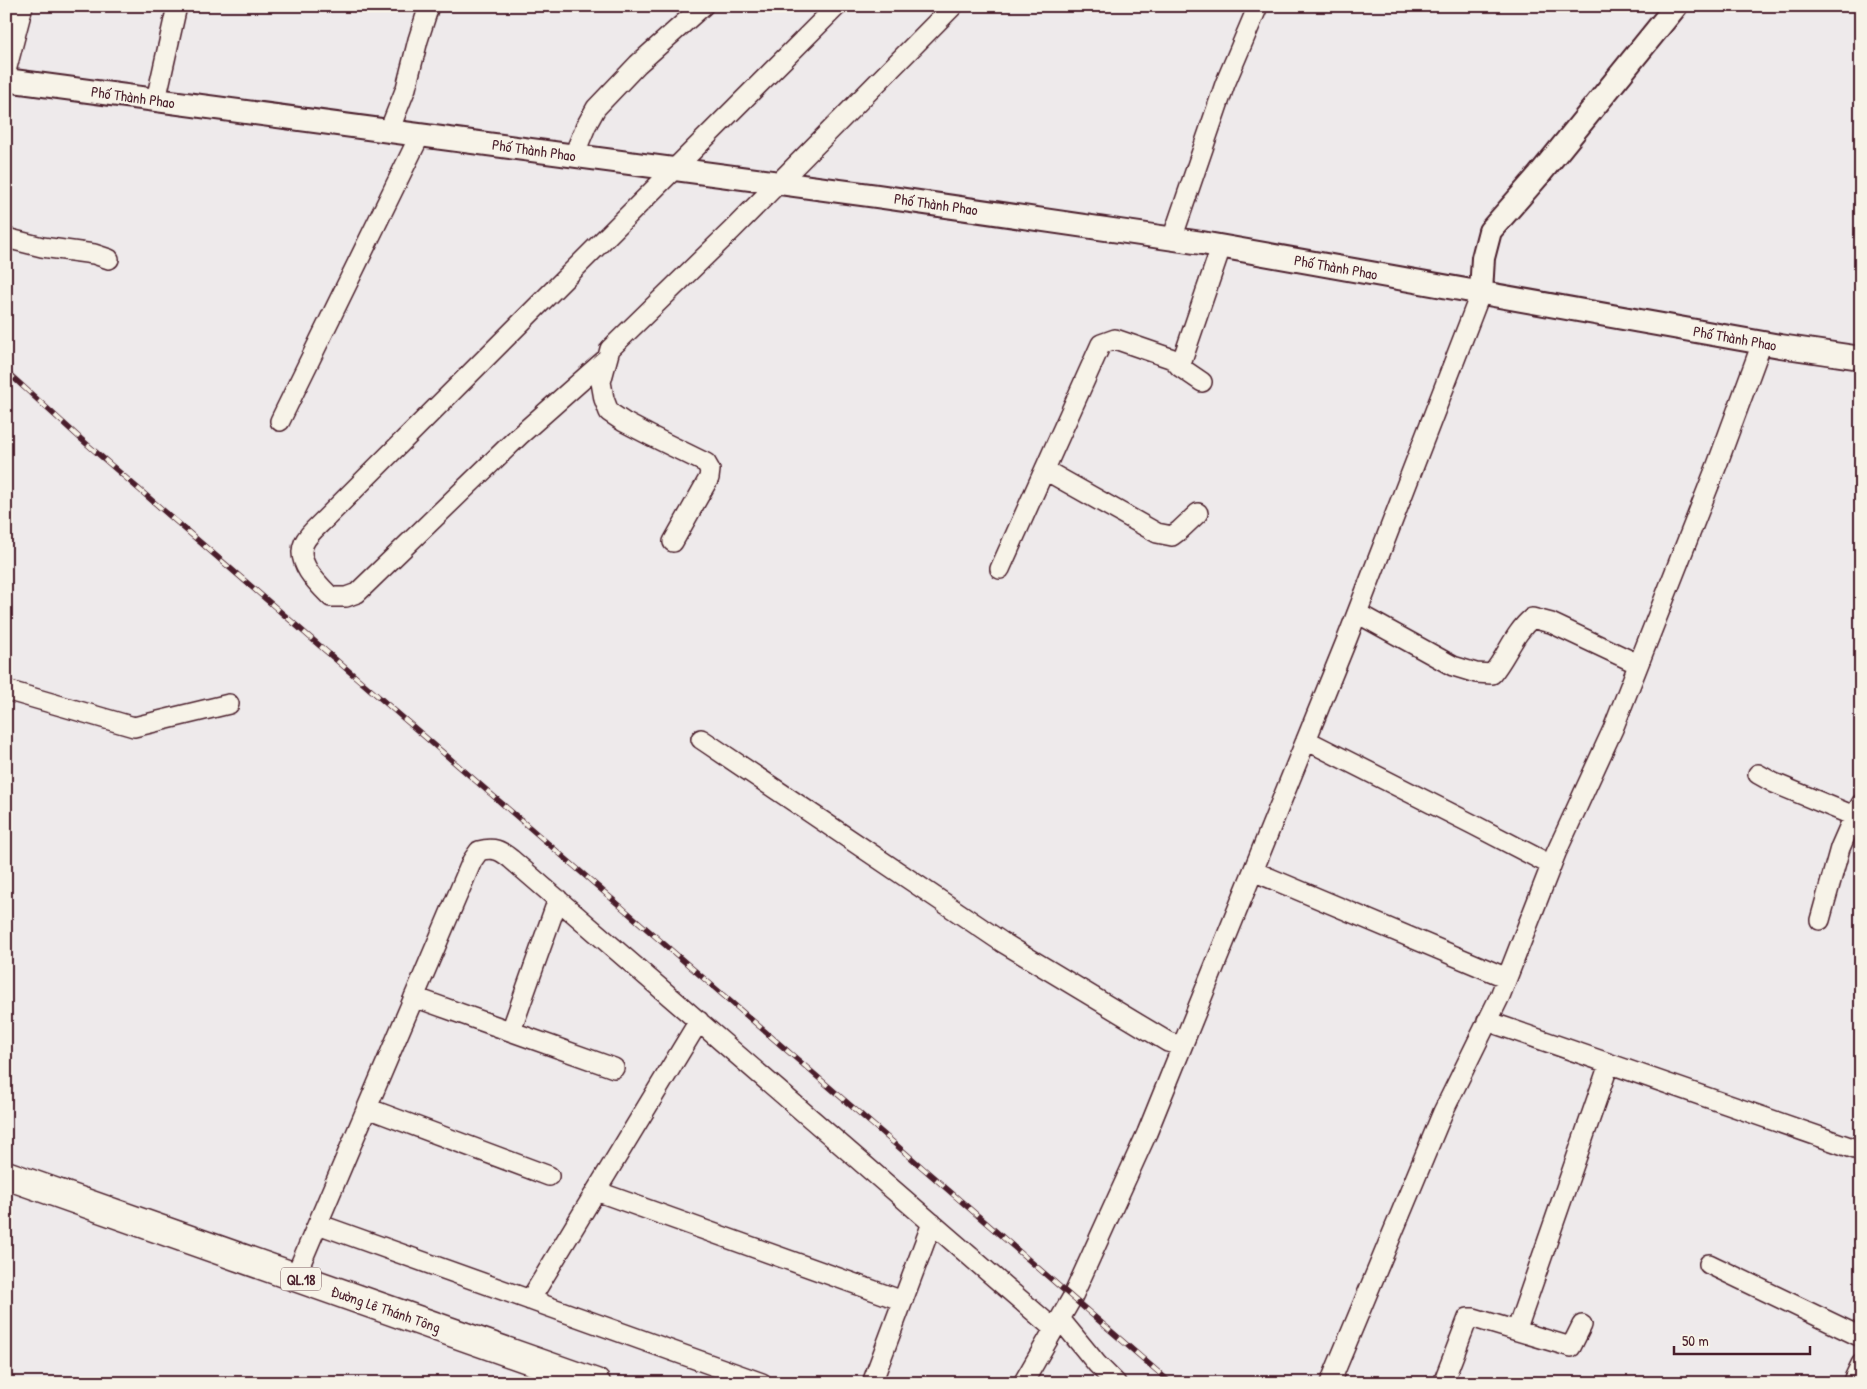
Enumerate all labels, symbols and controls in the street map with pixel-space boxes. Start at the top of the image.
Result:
street label: Phố Thành Phao [90,81,176,113]
street label: Phố Thành Phao [491,134,577,166]
street label: Phố Thành Phao [893,188,979,220]
street label: Phố Thành Phao [1293,249,1379,285]
street label: Phố Thành Phao [1692,320,1778,356]
road number: QL.18 [281,1268,321,1290]
street label: Đường Lê Thánh Tông [328,1280,444,1338]
scale bar [1674,1324,1811,1356]
text: 50 m [1682,1330,1709,1351]

